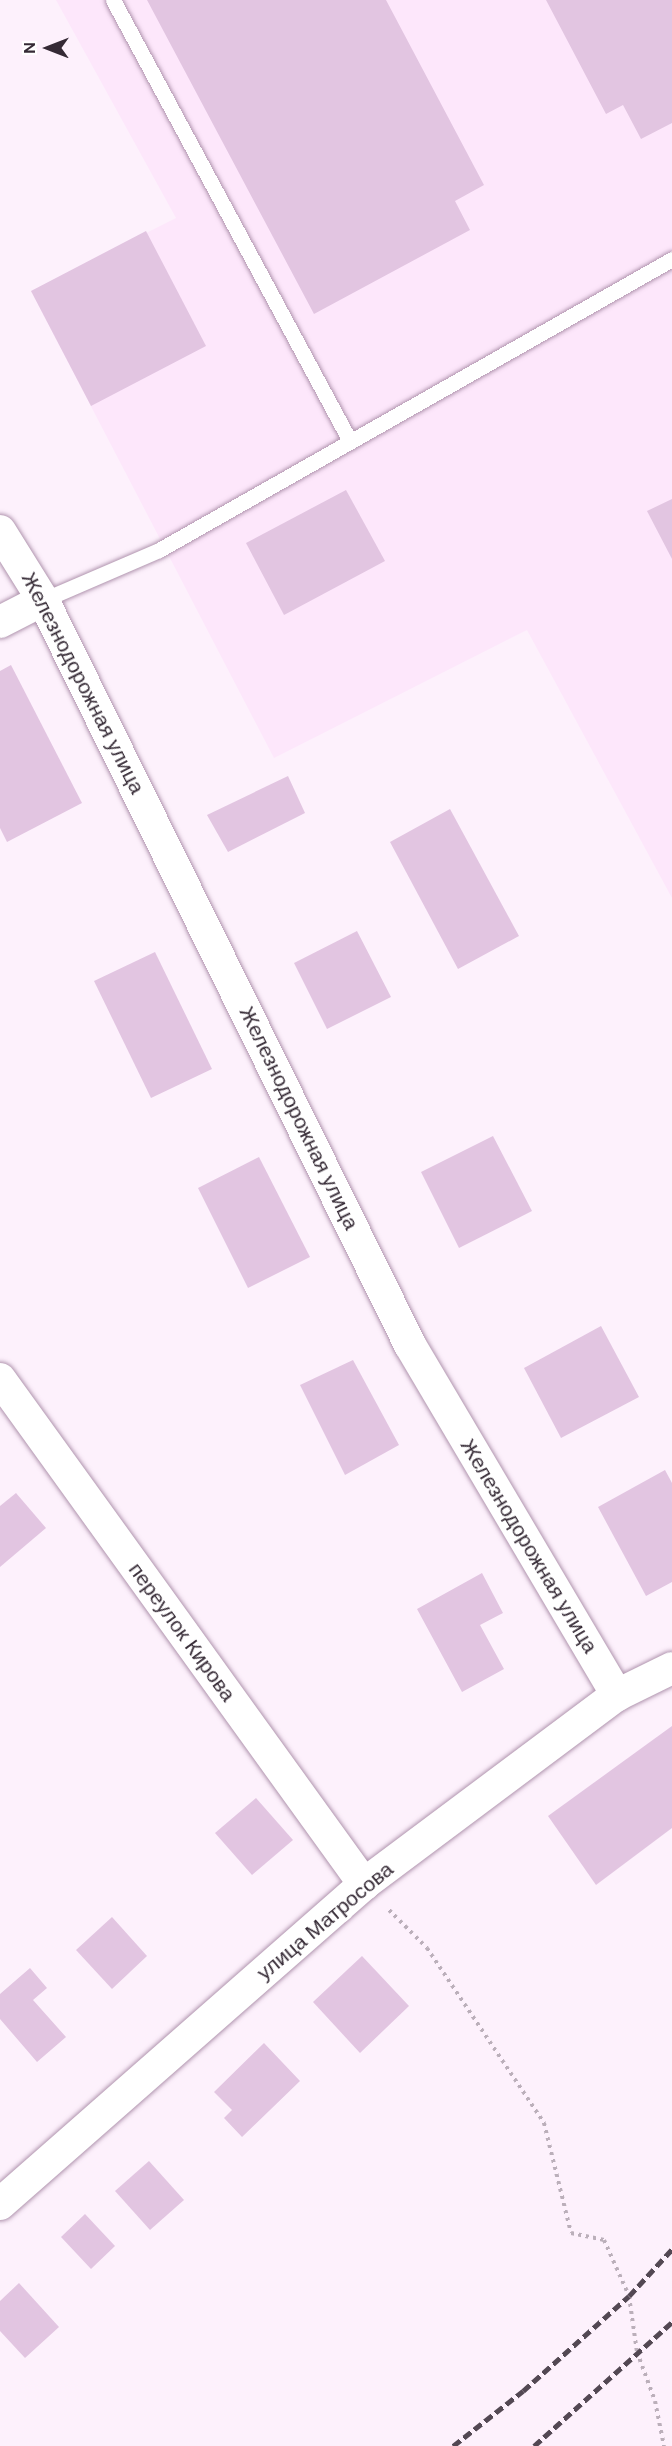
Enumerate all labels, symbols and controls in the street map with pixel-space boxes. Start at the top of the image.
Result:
north arrow [18,18,78,78]
text: N [19,42,40,54]
street label: Железнодорожная улица [16,568,150,798]
street label: Железнодорожная улица [234,1002,364,1234]
street label: Железнодорожная улица [455,1434,603,1658]
street label: переулок Кирова [123,1558,241,1706]
street label: улица Матросова [252,1857,398,1985]

